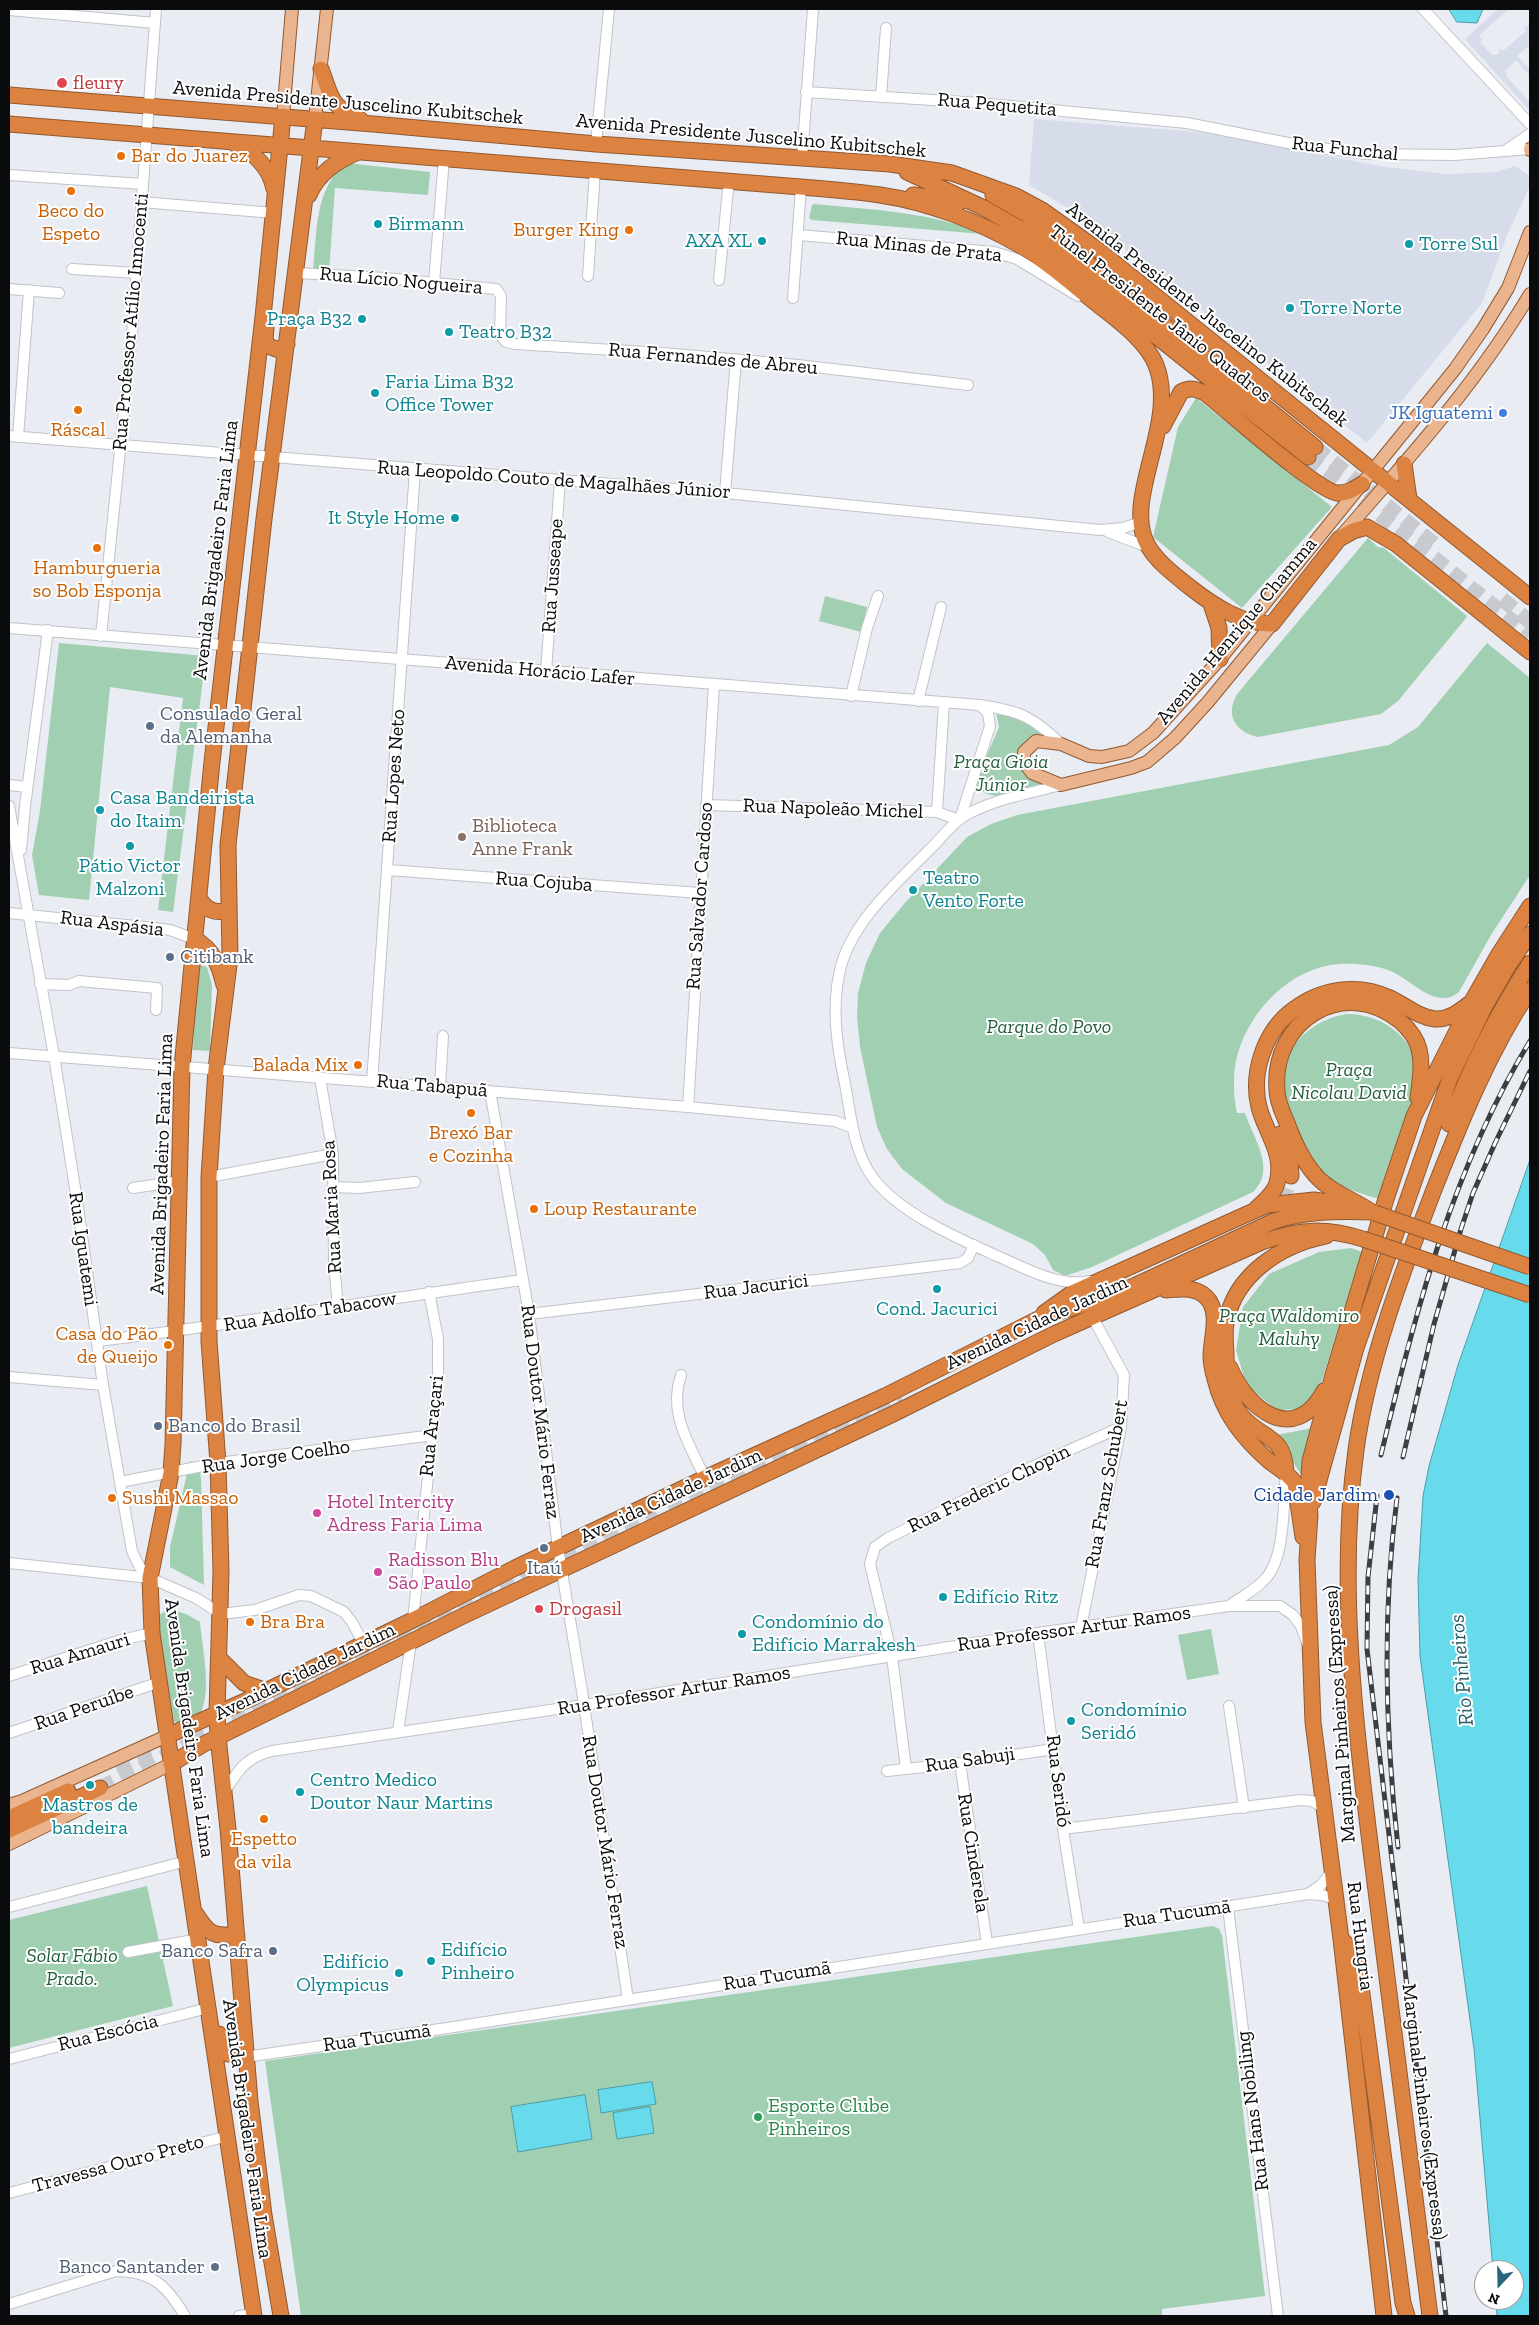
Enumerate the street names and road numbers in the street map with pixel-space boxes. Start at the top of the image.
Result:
street label: Avenida Presidente Juscelino Kubitschek [172,76,524,130]
street label: Rua Pequetita [936,88,1058,122]
street label: Avenida Presidente Juscelino Kubitschek [575,109,927,163]
street label: Rua Funchal [1291,131,1399,167]
street label: Rua Professor Atílio Innocenti [108,192,154,452]
street label: Avenida Presidente Juscelino Kubitschek [1061,197,1353,433]
street label: Túnel Presidente Jânio Quadros [1044,220,1276,408]
street label: Rua Minas de Prata [835,226,1003,268]
street label: Rua Lício Nogueira [318,262,484,300]
street label: Rua Fernandes de Abreu [607,338,819,380]
street label: Avenida Brigadeiro Faria Lima [188,419,244,681]
street label: Rua Leopoldo Couto de Magalhães Júnior [376,456,732,504]
street label: Rua Jusseape [537,518,569,634]
street label: Avenida Henrique Chamma [1152,533,1322,729]
street label: Avenida Horácio Lafer [444,651,636,691]
street label: Rua Lopes Neto [377,708,411,844]
street label: Rua Napoleão Michel [742,794,924,824]
street label: Rua Salvador Cardoso [681,801,719,991]
street label: Rua Cojuba [495,867,593,897]
street label: Rua Aspásia [59,906,165,942]
street label: Avenida Brigadeiro Faria Lima [145,1033,179,1295]
street label: Rua Tabapuã [375,1069,489,1103]
street label: Rua Maria Rosa [317,1140,347,1274]
street label: Rua Iguatemi [63,1190,103,1308]
street label: Rua Jacurici [702,1269,810,1305]
street label: Avenida Cidade Jardim [942,1270,1132,1376]
street label: Rua Adolfo Tabacow [222,1286,398,1338]
street label: Rua Doutor Mário Ferraz [515,1303,565,1521]
street label: Rua Araçari [415,1374,449,1478]
street label: Rua Franz Schubert [1080,1398,1134,1570]
street label: Rua Jorge Coelho [200,1435,352,1479]
street label: Rua Frederic Chopin [904,1439,1074,1539]
street label: Avenida Cidade Jardim [576,1443,766,1549]
street label: Marginal Pinheiros (Expressa) [1319,1584,1361,1844]
street label: Avenida Brigadeiro Faria Lima [159,1597,219,1859]
street label: Rua Professor Artur Ramos [956,1601,1192,1657]
street label: Avenida Cidade Jardim [211,1618,399,1726]
street label: Rua Amauri [27,1627,133,1681]
street label: Rua Professor Artur Ramos [556,1661,792,1721]
street label: Rua Peruíbe [31,1680,137,1736]
street label: Rua Seridó [1040,1733,1076,1829]
street label: Rua Doutor Mário Ferraz [576,1734,634,1950]
street label: Rua Sabuji [923,1742,1017,1778]
street label: Rua Cinderela [952,1791,994,1915]
street label: Rua Hungria [1341,1880,1379,1992]
street label: Rua Tucumã [1121,1895,1233,1933]
street label: Rua Tucumã [721,1956,833,1996]
street label: Marginal Pinheiros (Expressa) [1396,1982,1452,2242]
street label: Avenida Brigadeiro Faria Lima [217,1998,277,2260]
street label: Rua Escócia [55,2009,161,2057]
street label: Rua Tucumã [321,2019,433,2057]
street label: Rua Hans Nobiling [1231,2029,1275,2193]
street label: Travessa Ouro Preto [30,2130,206,2198]

